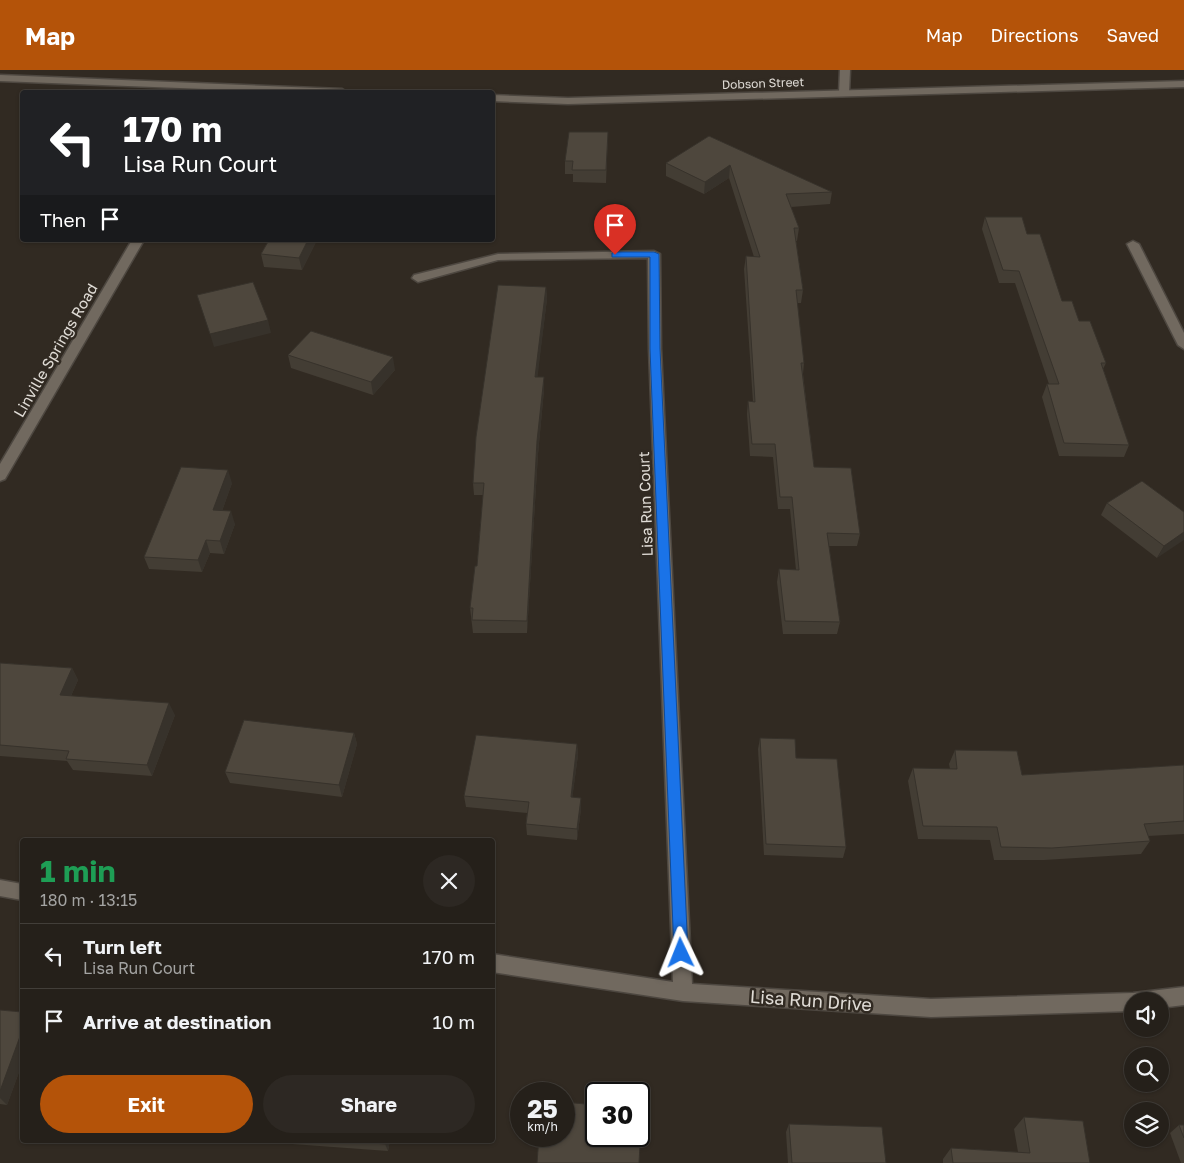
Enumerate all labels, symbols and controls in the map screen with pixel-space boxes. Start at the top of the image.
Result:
text: Map [25,21,75,50]
text: Map [926,24,962,46]
text: Directions [990,24,1078,46]
text: Saved [1106,24,1159,46]
street label: Dobson Street [722,74,805,92]
text: 170 m [123,108,222,150]
icon: left [40,110,105,175]
text: Lisa Run Court [123,150,277,177]
pin [594,204,636,255]
icon: arrive [96,205,124,233]
text: Then [40,208,86,231]
icon: arrive [601,211,629,239]
street label: Linville Springs Road [9,280,101,420]
street label: Lisa Run Court [634,451,656,557]
text: 1 min [40,853,116,889]
button: close [423,855,475,907]
text: 180 m · 13:15 [40,890,137,910]
position arrow [654,926,706,978]
text: Turn left [83,935,162,958]
icon: left [40,942,68,970]
text: 170 m [422,945,475,968]
text: Lisa Run Court [83,958,195,978]
street label: Lisa Run Drive [749,985,873,1015]
map controls [1124,992,1169,1147]
button: sound [1124,992,1169,1037]
icon: arrive [40,1007,68,1035]
text: Arrive at destination [83,1010,271,1033]
text: 10 m [432,1010,475,1033]
button: search [1124,1047,1169,1092]
button: Exit [40,1075,253,1133]
button: Share [263,1075,475,1133]
speed limit sign: 30 [585,1082,650,1147]
text: 25 [527,1093,558,1124]
button: layers [1124,1102,1169,1147]
text: km/h [527,1119,558,1134]

